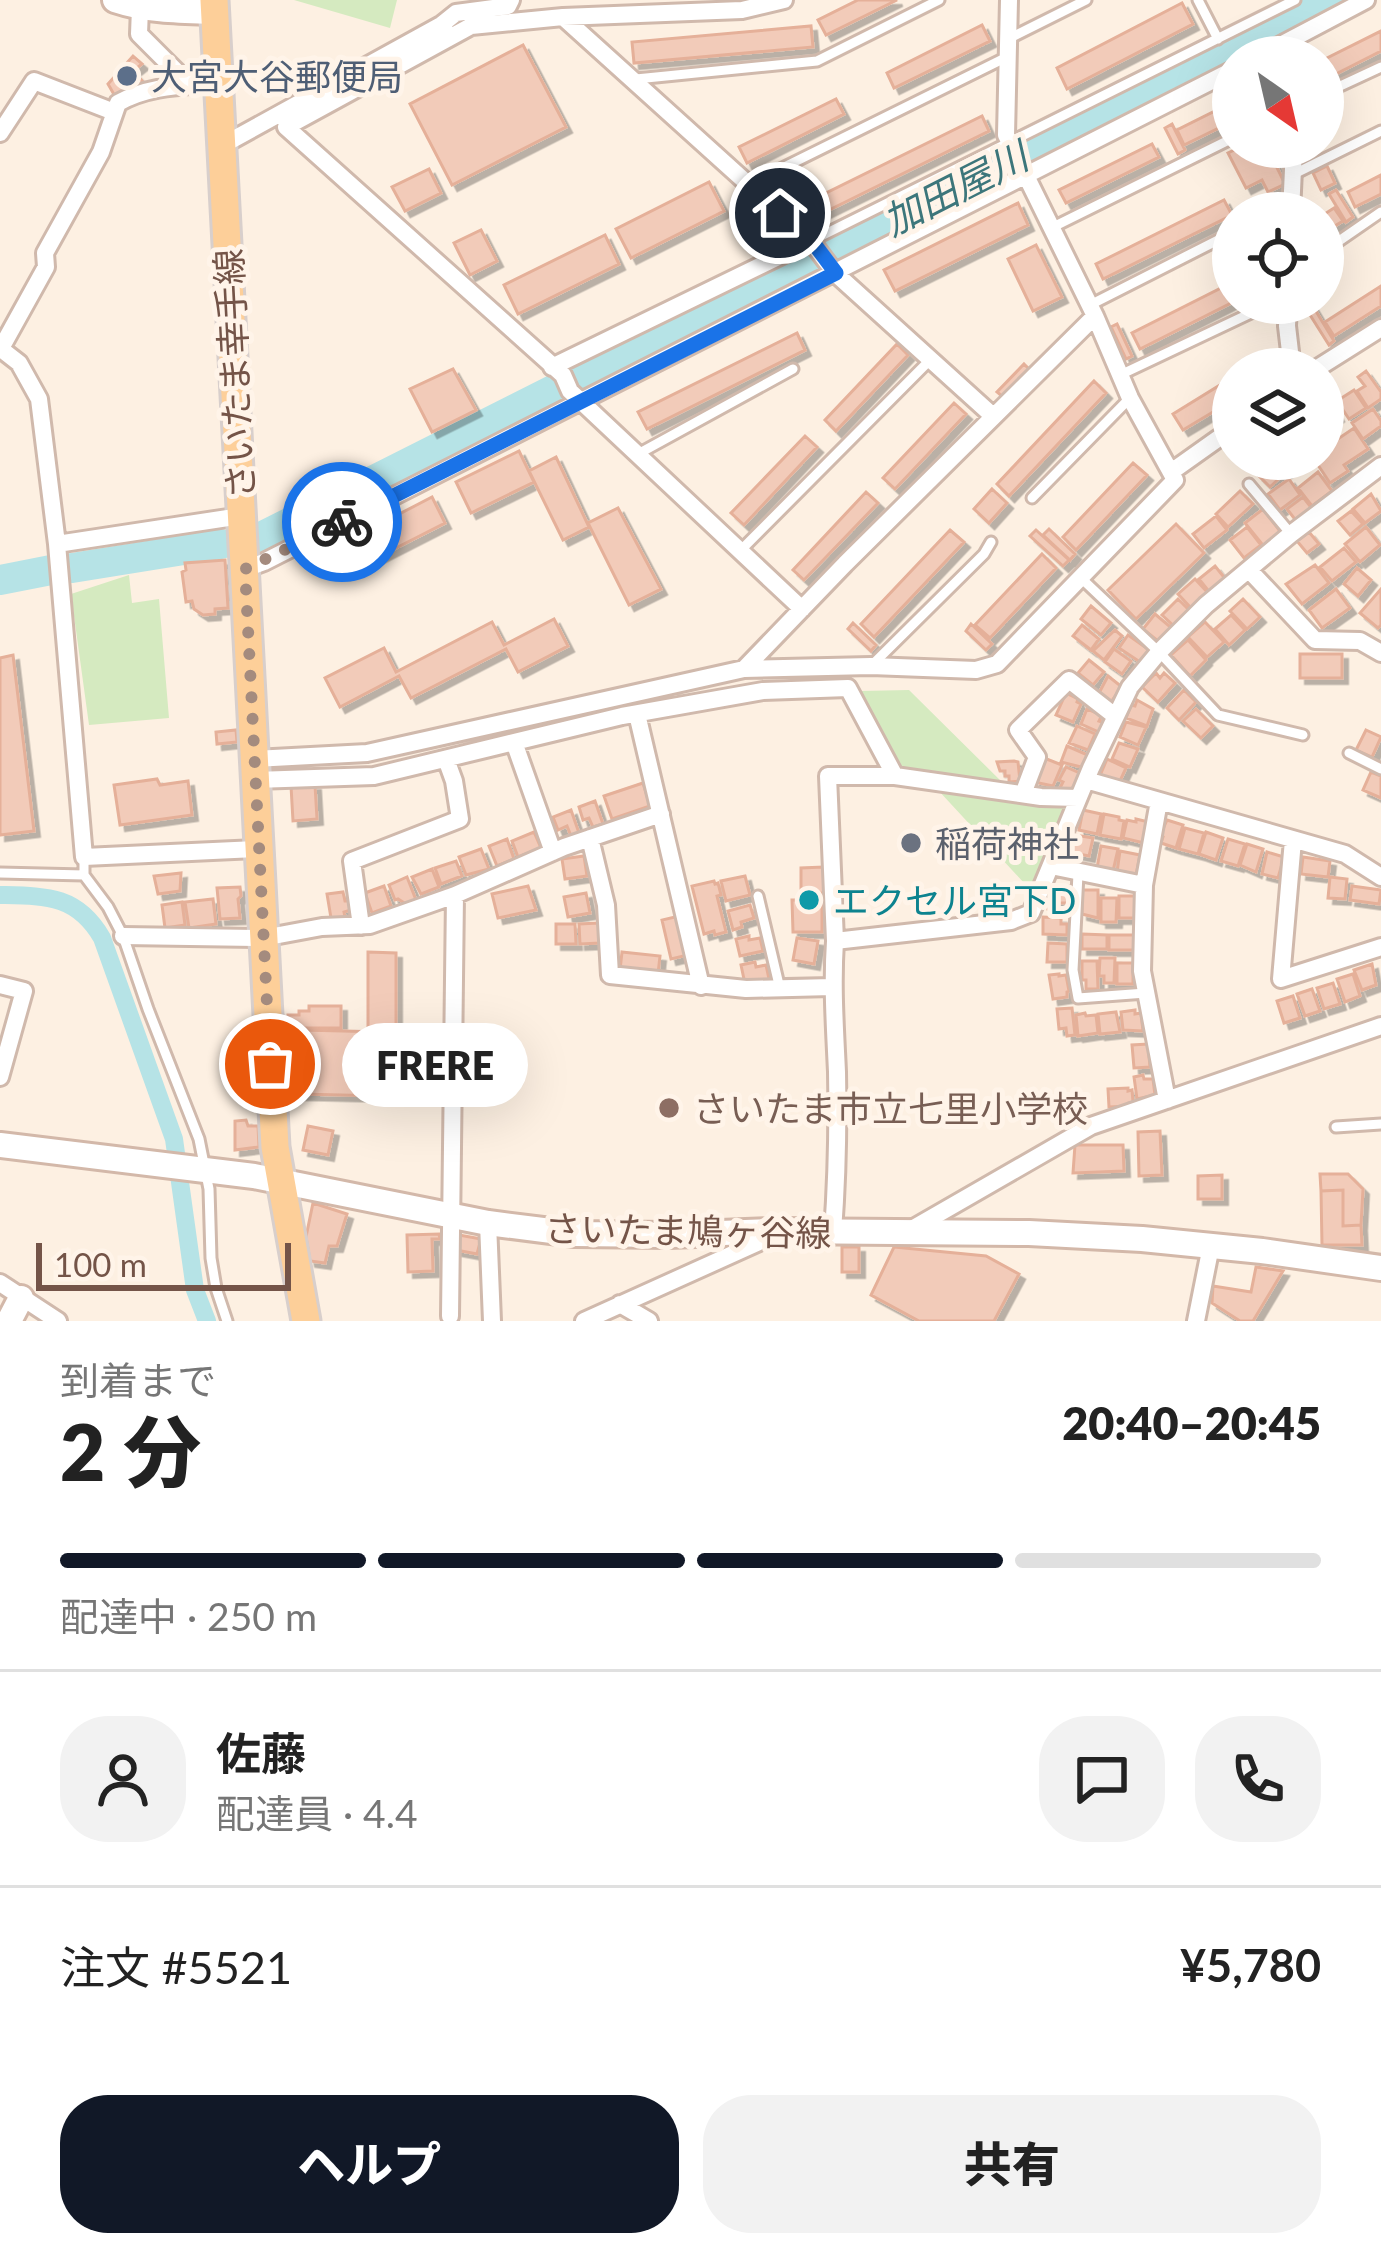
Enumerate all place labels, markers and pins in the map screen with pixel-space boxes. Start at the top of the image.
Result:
place label: 大宮大谷郵便局 [151,54,403,98]
marker: 大宮大谷郵便局 [114,63,140,89]
pin [729,162,831,264]
place label: 稲荷神社 [935,821,1079,865]
marker: 稲荷神社 [898,830,924,856]
place label: エクセル宮下D [833,878,1076,922]
marker: エクセル宮下D [796,887,822,913]
pin [219,1013,321,1115]
callout: FRERE [342,1022,528,1106]
place label: さいたま市立七里小学校 [693,1086,1088,1130]
marker: さいたま市立七里小学校 [656,1095,682,1121]

